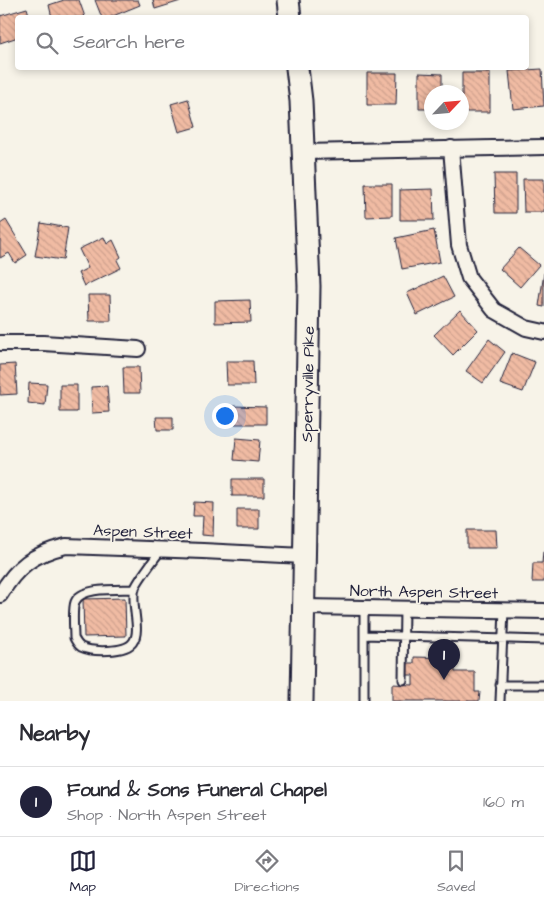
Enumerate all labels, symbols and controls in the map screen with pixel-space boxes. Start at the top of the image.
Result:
search box [15,15,529,70]
icon: search [33,29,61,57]
text: Search here [73,29,185,56]
north arrow [424,85,469,130]
street label: Sperryville Pike [296,325,321,442]
your location [212,403,238,429]
street label: Aspen Street [93,519,194,545]
street label: North Aspen Street [350,580,499,604]
pin: 1 [428,639,460,680]
text: Nearby [20,719,90,748]
text: Found & Sons Funeral Chapel [67,777,327,804]
text: 1 [35,791,37,813]
text: 160 m [483,791,524,813]
text: Shop · North Aspen Street [67,804,266,826]
tab: Map [69,847,97,897]
tab: Directions [234,847,299,897]
tab: Saved [437,847,475,897]

